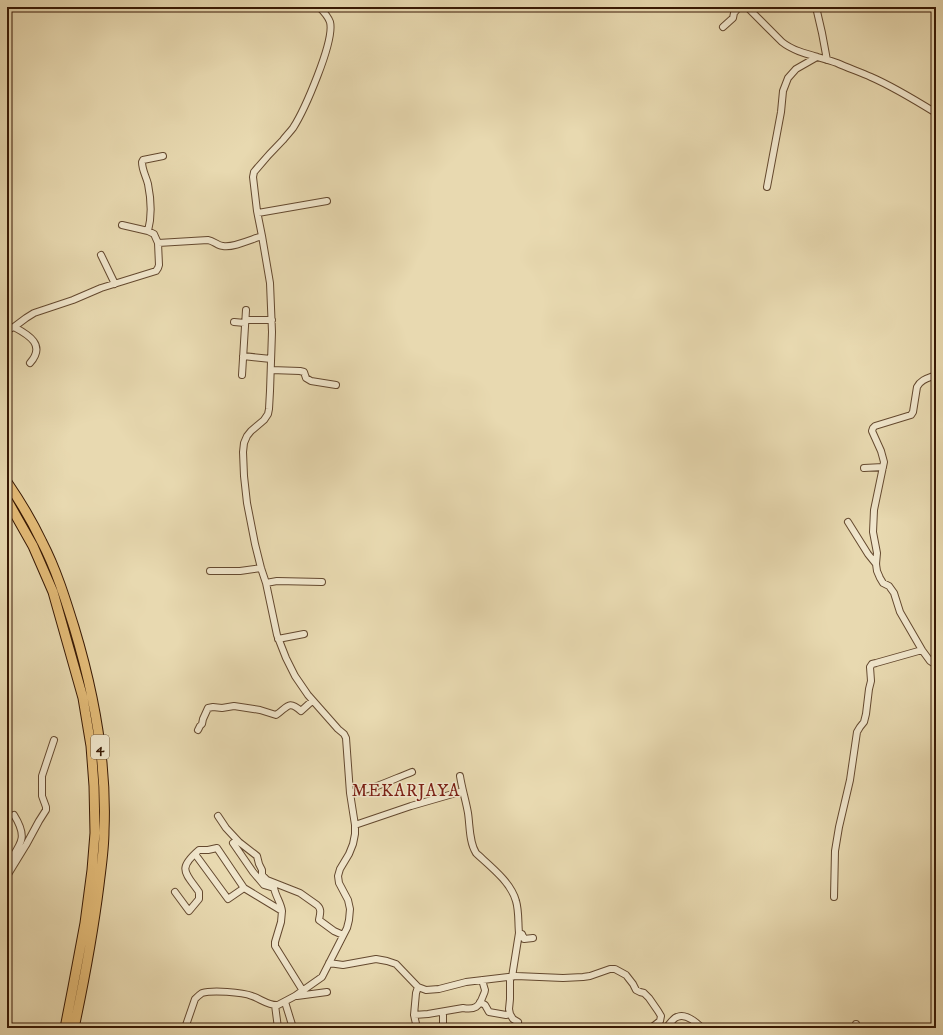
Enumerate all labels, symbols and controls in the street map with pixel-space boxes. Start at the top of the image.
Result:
road number: 4 [91,735,109,759]
district label: MEKARJAYA [352,780,460,802]

